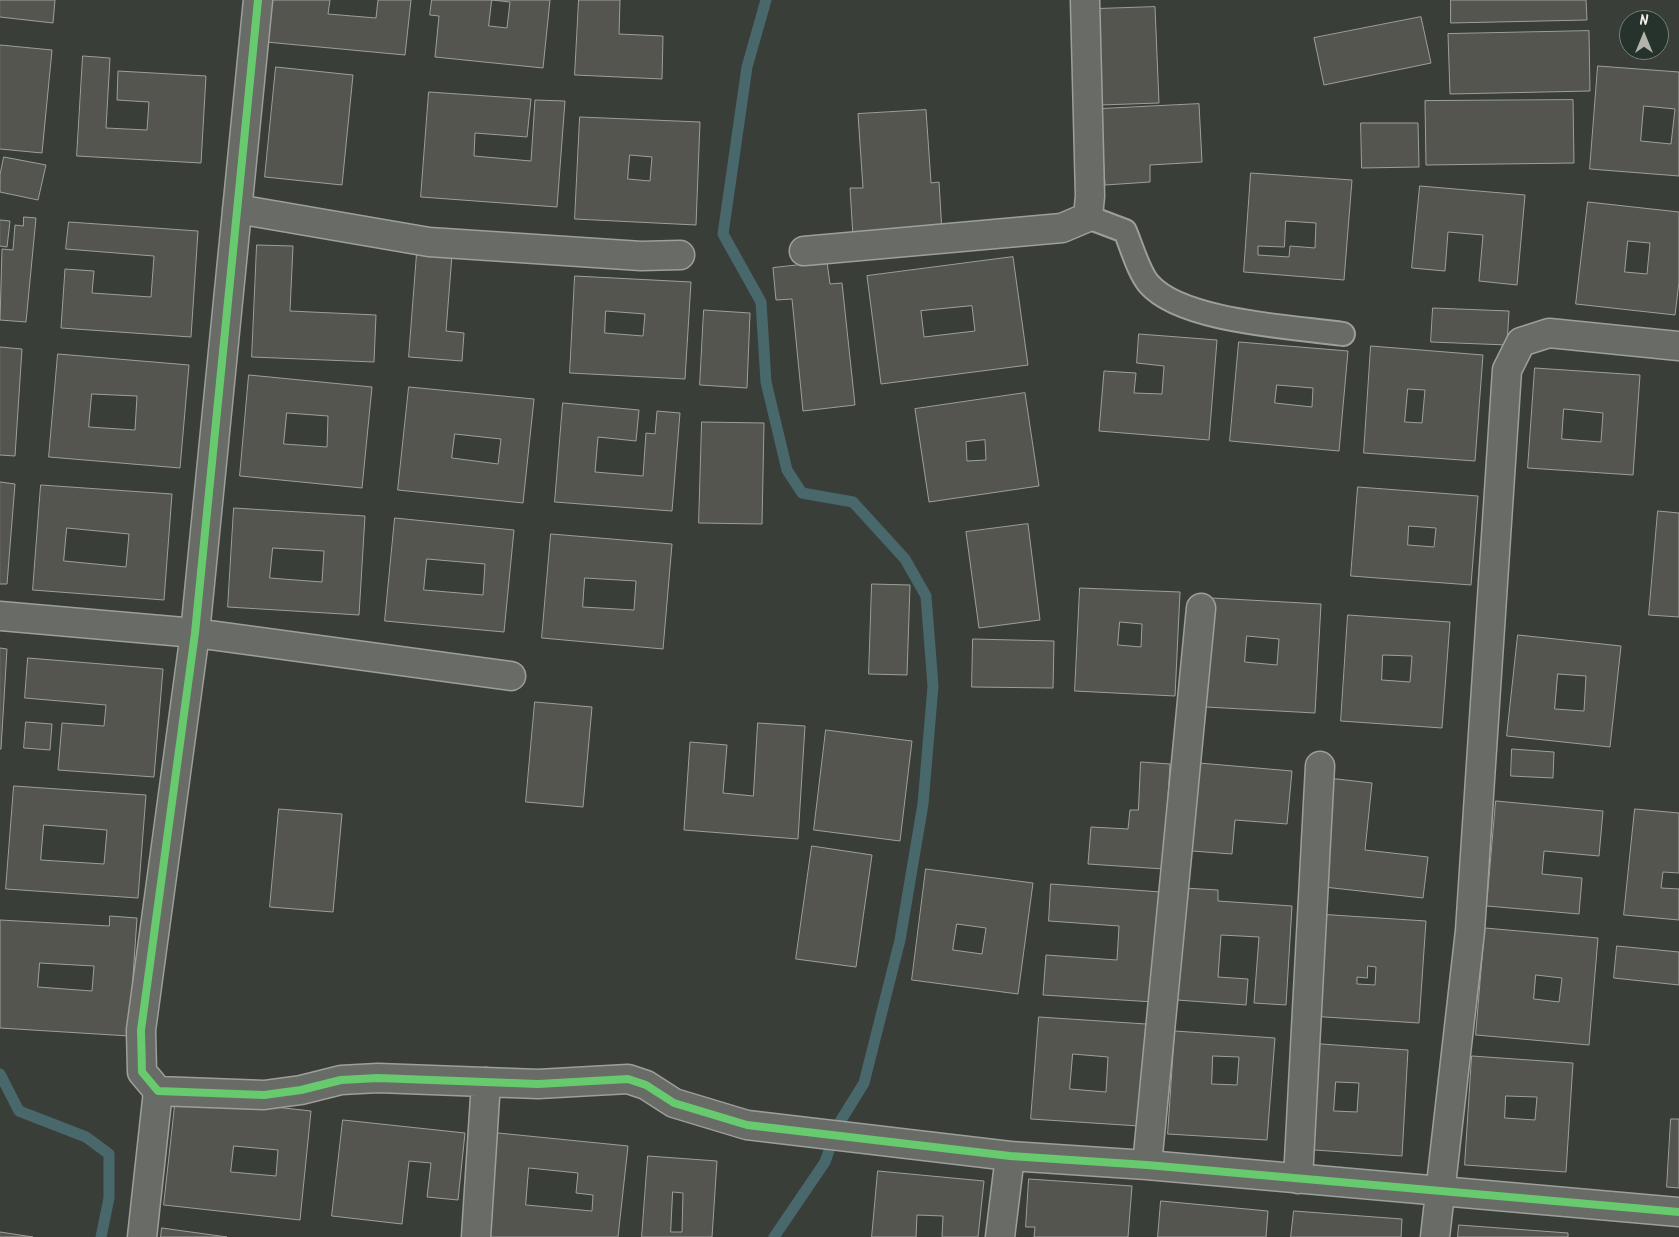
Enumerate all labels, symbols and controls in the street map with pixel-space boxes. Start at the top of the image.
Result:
north arrow [1619,10,1669,60]
text: N [1640,10,1648,32]

